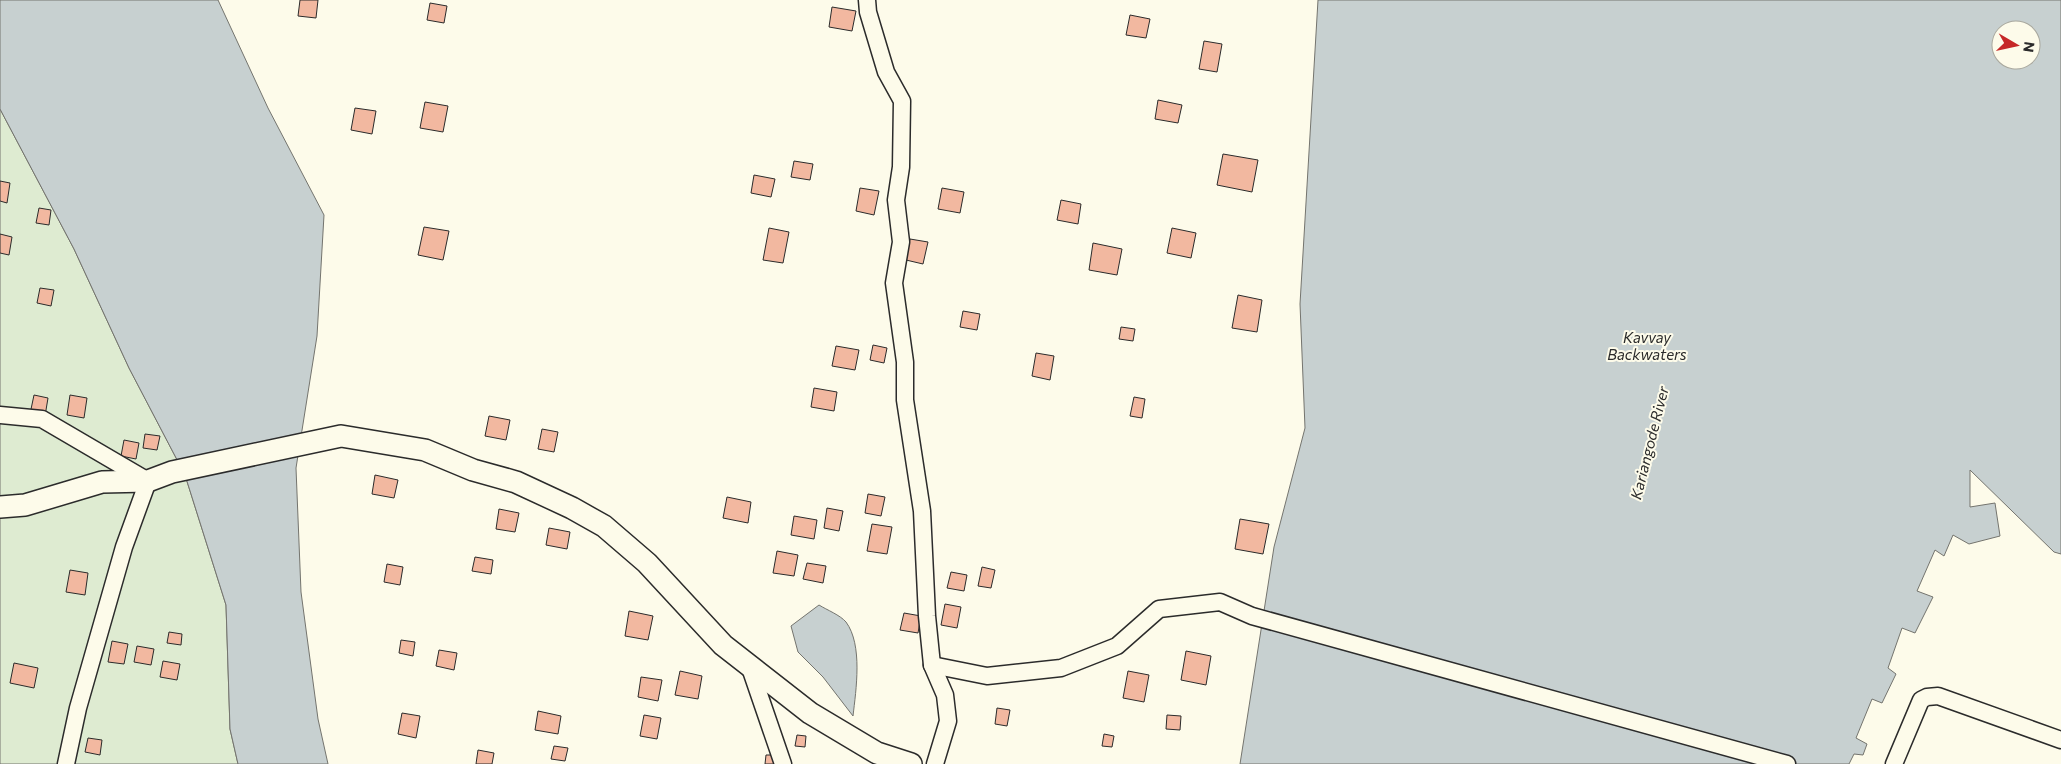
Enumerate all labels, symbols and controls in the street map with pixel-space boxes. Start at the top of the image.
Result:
north arrow [1991,20,2041,70]
text: N [2020,41,2039,54]
water label: Kavvay Backwaters [1607,328,1687,363]
water label: Kariangode River [1626,383,1672,501]

